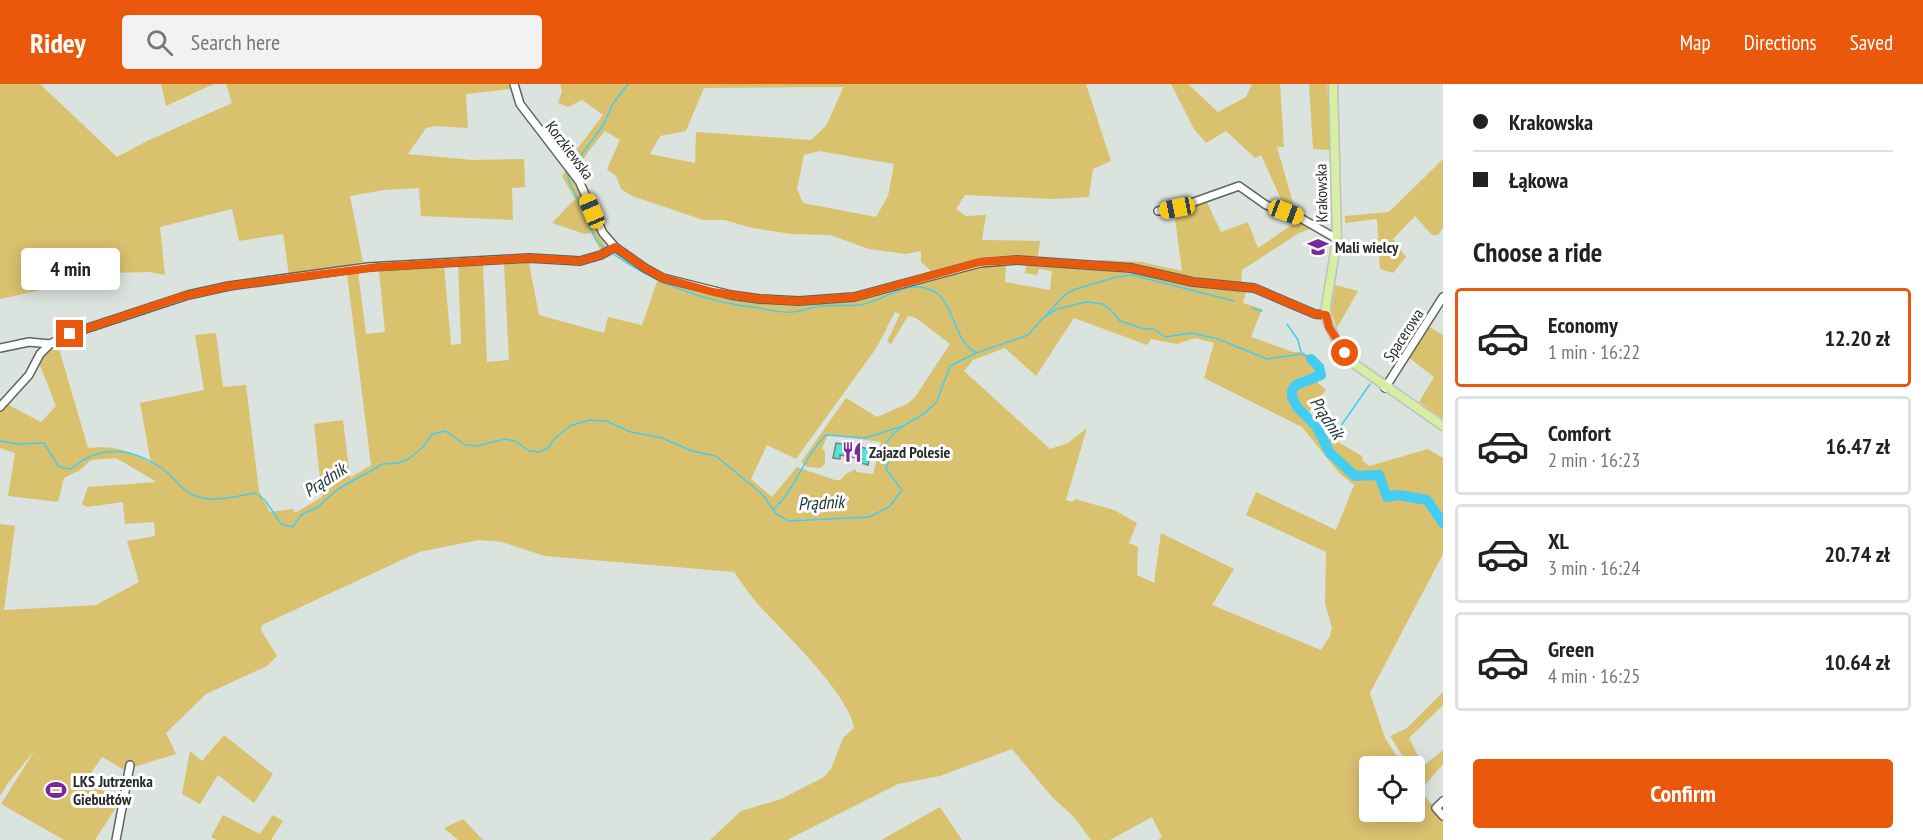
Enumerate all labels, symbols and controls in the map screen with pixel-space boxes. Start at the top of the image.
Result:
search box [122,15,542,69]
text: Ridey [30,24,86,61]
icon: search [143,26,176,59]
text: Search here [191,28,280,56]
text: Map [1680,29,1711,56]
text: Directions [1744,29,1817,56]
text: Saved [1850,29,1893,56]
text: Krakowska [1509,108,1593,136]
street label: Korzkiewska [542,117,598,183]
street label: Krakowska [1310,164,1332,222]
text: Łąkowa [1509,166,1568,194]
car [577,191,607,231]
car [1158,196,1196,220]
car [1266,197,1306,227]
school or university icon: Mali wielcy [1306,235,1330,259]
text: Choose a ride [1473,235,1602,269]
place label: Mali wielcy [1335,237,1399,257]
callout: 4 min [20,247,119,289]
text: 4 min [50,256,91,282]
street label: Spacerowa [1378,305,1428,365]
icon: car [1476,311,1530,365]
text: Economy [1548,311,1618,339]
route end [56,320,83,347]
text: 12.20 zł [1825,324,1890,352]
route start [1331,339,1358,366]
text: 1 min · 16:22 [1548,339,1640,365]
water label: Prądnik [1305,392,1351,445]
icon: car [1476,419,1530,473]
text: Comfort [1548,419,1611,447]
text: 16.47 zł [1825,432,1890,460]
restaurant icon: Zajazd Polesie [840,440,864,464]
place label: Zajazd Polesie [869,442,951,462]
text: 2 min · 16:23 [1548,447,1640,473]
water label: Prądnik [299,456,352,502]
water label: Prądnik [797,490,847,515]
icon: car [1476,527,1530,581]
text: XL [1548,527,1569,555]
text: 20.74 zł [1825,540,1890,568]
text: 3 min · 16:24 [1548,555,1640,581]
icon: car [1476,635,1530,689]
text: Green [1548,635,1594,663]
text: 10.64 zł [1825,648,1890,676]
text: 4 min · 16:25 [1548,663,1640,689]
map controls [1359,756,1425,822]
button: locate [1359,756,1425,822]
button: Confirm [1473,759,1893,828]
place label: LKS Jutrzenka Giebułtów [73,771,153,809]
sports icon: LKS Jutrzenka Giebułtów [44,778,68,802]

